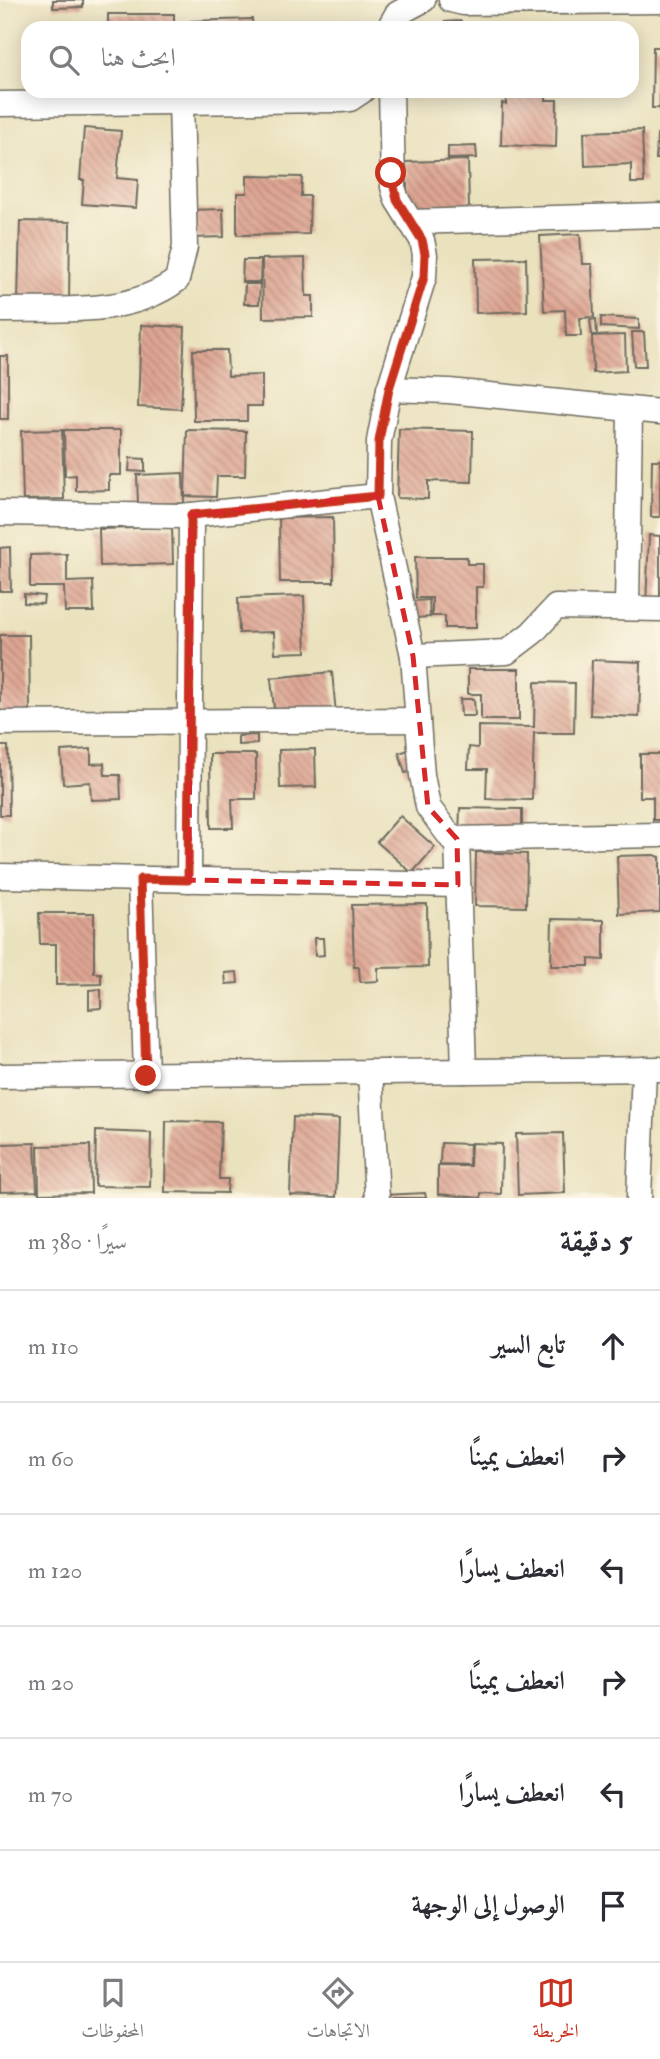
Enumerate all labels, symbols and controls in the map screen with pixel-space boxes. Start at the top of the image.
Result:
search box [21,21,639,98]
icon: search [45,41,83,79]
text: ابحث هنا [101,42,176,74]
route start [375,157,406,188]
route end [130,1060,161,1091]
text: 5 دقيقة [560,1223,632,1260]
text: سيرًا · 380 m [28,1227,127,1256]
icon: ahead [594,1327,632,1365]
text: تابع السير [492,1329,565,1361]
text: 110 m [28,1332,79,1361]
icon: right [594,1439,632,1477]
text: انعطف يمينًا [469,1441,565,1473]
text: 60 m [28,1444,74,1473]
icon: left [594,1551,632,1589]
text: انعطف يسارًا [459,1553,565,1585]
text: 120 m [28,1556,82,1585]
icon: right [594,1663,632,1701]
text: انعطف يمينًا [469,1665,565,1697]
text: 20 m [28,1668,74,1697]
icon: left [594,1775,632,1813]
text: انعطف يسارًا [459,1777,565,1809]
text: 70 m [28,1780,73,1809]
icon: arrive [594,1887,632,1925]
text: الوصول إلى الوجهة [412,1889,565,1921]
tab: المحفوظات [81,1974,144,2049]
tab: الاتجاهات [307,1974,370,2049]
tab: الخريطة [532,1974,579,2049]

